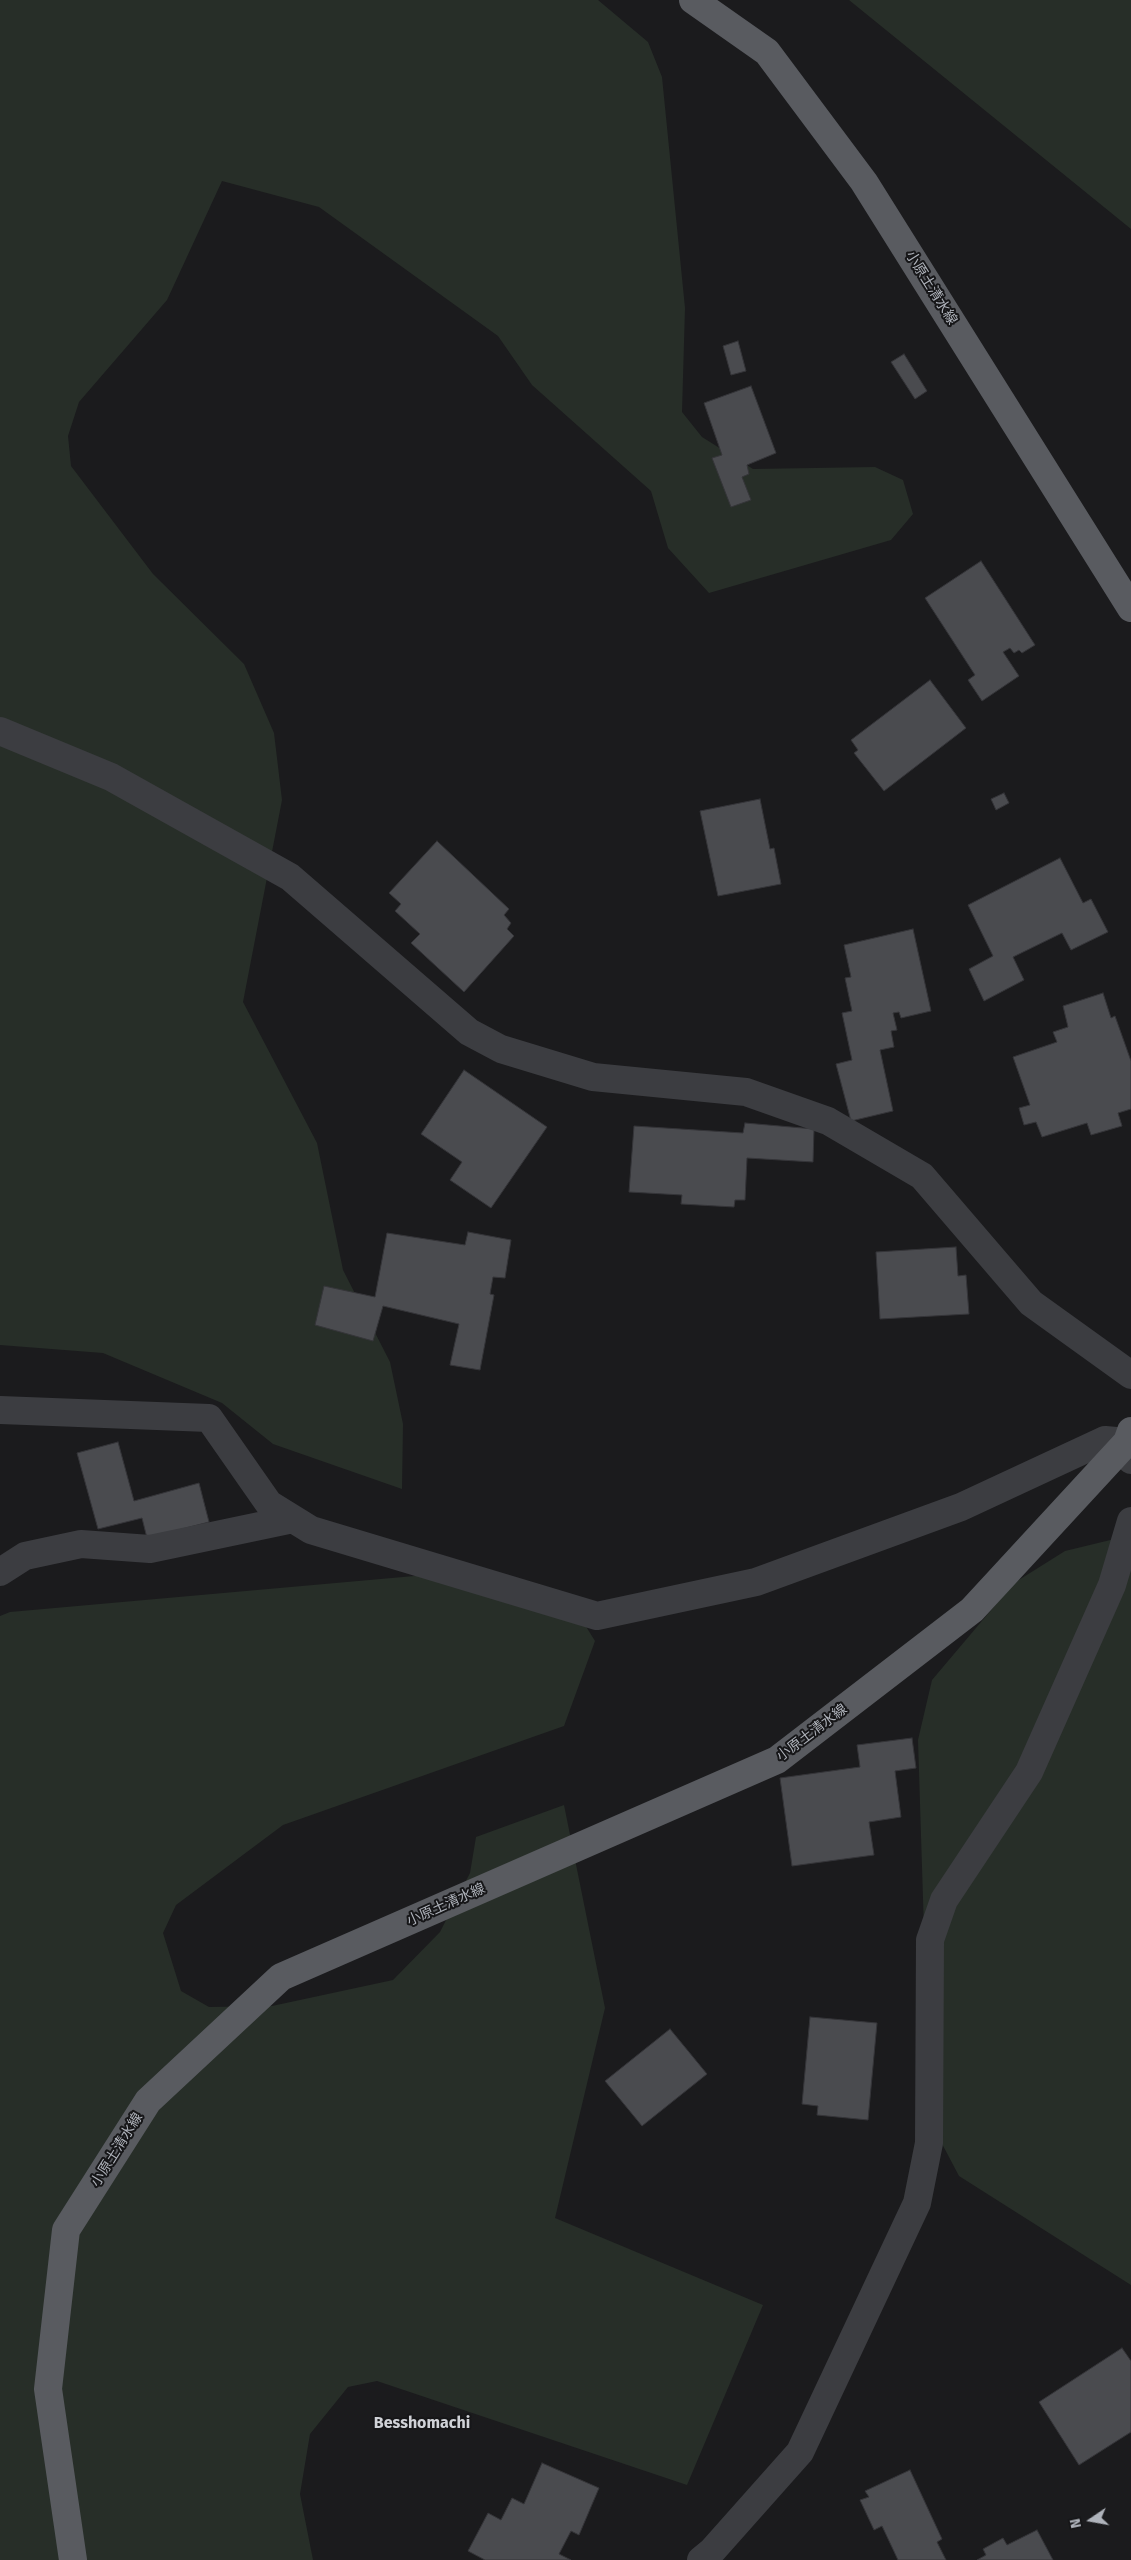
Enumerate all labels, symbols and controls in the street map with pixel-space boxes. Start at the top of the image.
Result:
street label: 小原土清水線 [902,248,960,328]
street label: 小原土清水線 [773,1701,851,1765]
street label: 小原土清水線 [404,1880,488,1930]
street label: 小原土清水線 [88,2110,146,2190]
district label: Besshomachi [374,2414,470,2434]
north arrow [1066,2495,1116,2545]
text: N [1067,2517,1085,2530]

